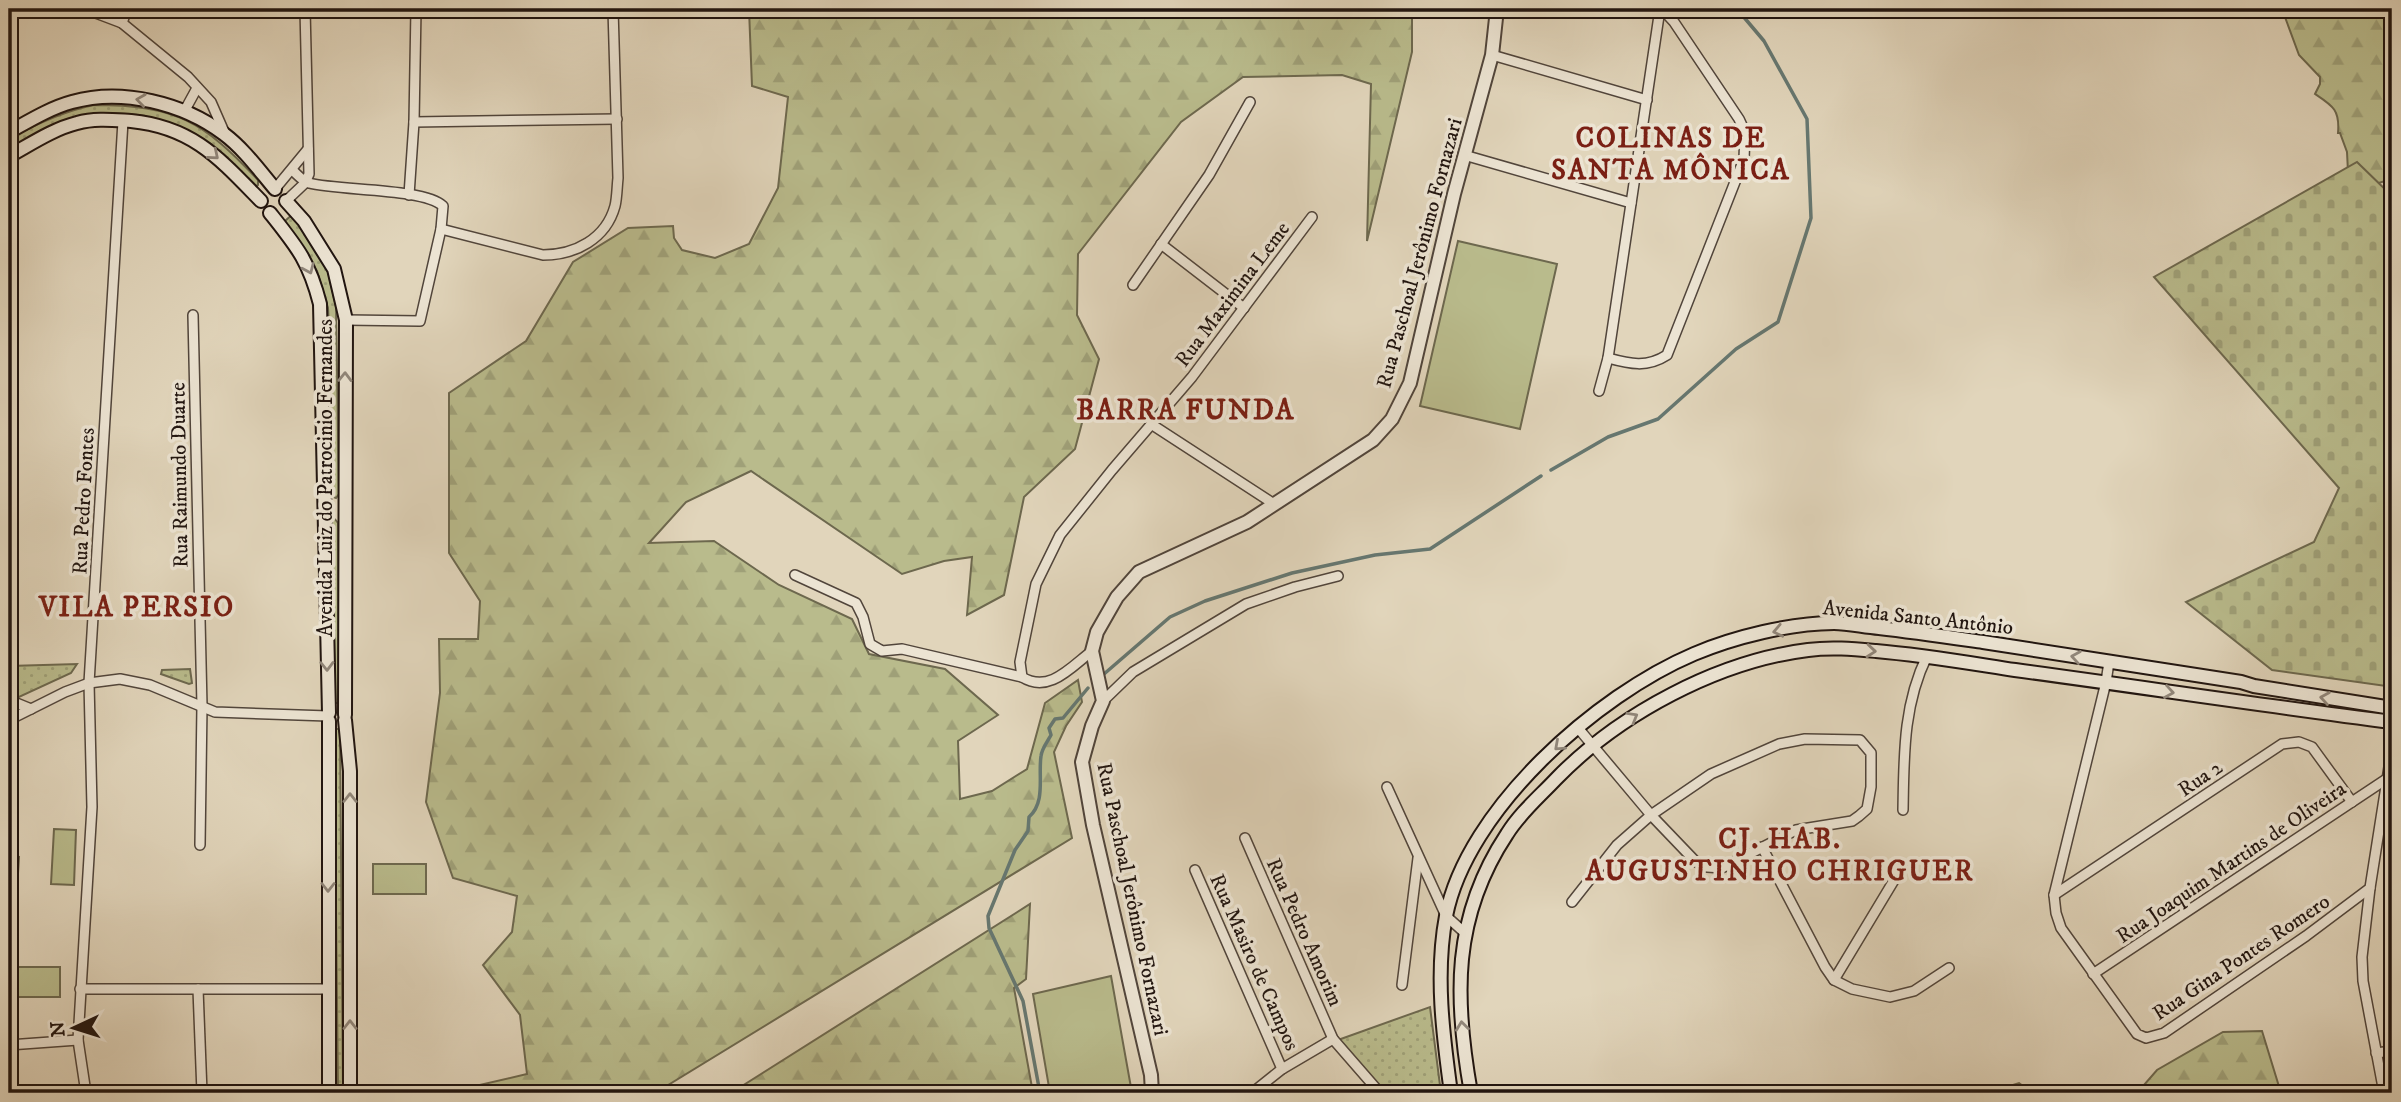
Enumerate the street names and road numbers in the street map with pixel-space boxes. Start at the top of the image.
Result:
street label: Rua Paschoal Jerônimo Fornazari [1371,115,1469,391]
street label: Rua Maximina Leme [1170,217,1296,372]
street label: Avenida Luiz do Patrocinio Fernandes [313,319,339,637]
street label: Rua Raimundo Duarte [165,382,195,568]
street label: Rua Pedro Fontes [67,427,101,575]
street label: Avenida Santo Antônio [1821,595,2014,641]
street label: Rua 2 [2173,754,2228,803]
street label: Rua Paschoal Jerônimo Fornazari [1090,760,1174,1038]
street label: Rua Joaquim Martins de Oliveira [2112,776,2351,950]
street label: Rua Pedro Amorim [1260,854,1348,1011]
street label: Rua Masiro de Campos [1203,870,1305,1055]
street label: Rua Gina Pontes Romero [2148,889,2335,1027]

